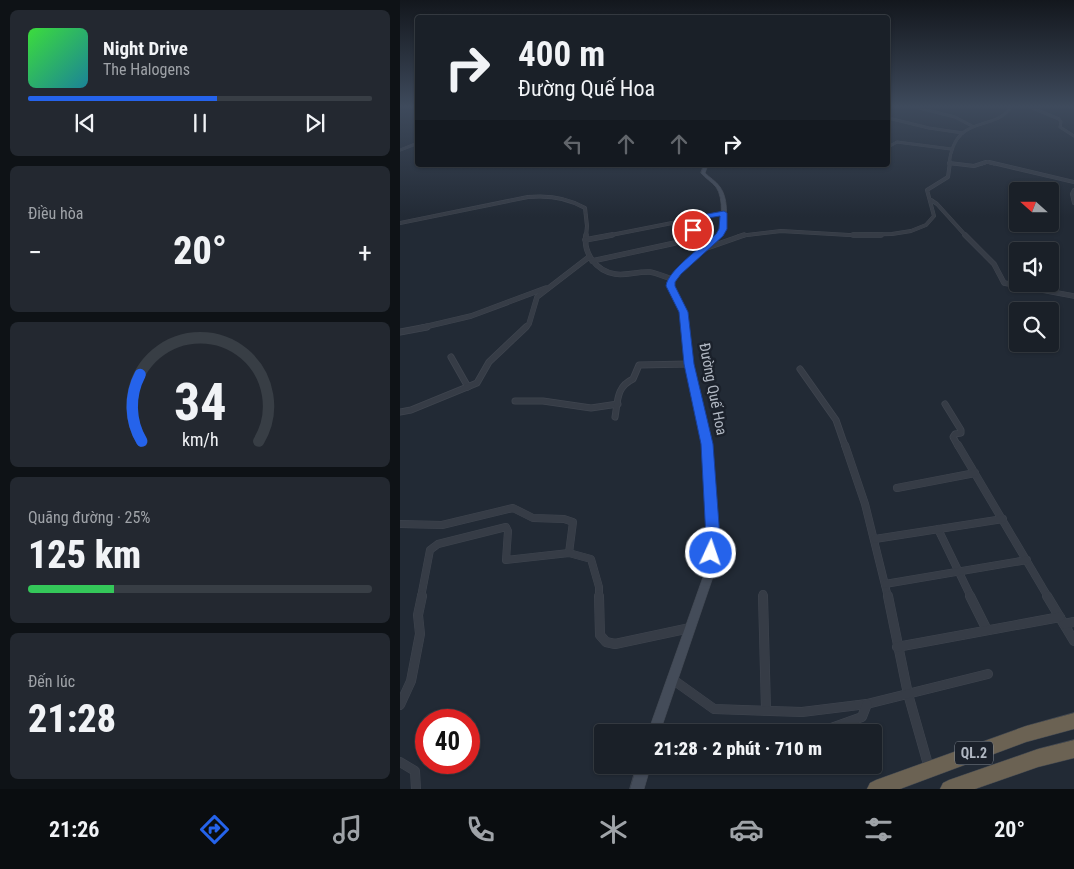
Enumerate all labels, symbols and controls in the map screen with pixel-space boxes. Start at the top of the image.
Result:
text: 400 m [518,34,605,75]
icon: right [435,35,500,100]
text: Night Drive [103,37,188,60]
text: The Halogens [103,60,190,79]
text: Đường Quế Hoa [518,76,655,101]
icon: previous [71,109,99,137]
icon: pause [186,109,214,137]
icon: next [301,109,329,137]
icon: left [559,130,587,158]
icon: ahead [612,130,640,158]
icon: ahead [665,130,693,158]
icon: right [718,130,746,158]
north arrow [1009,182,1059,232]
map controls [1009,182,1059,352]
text: Điều hòa [28,204,83,223]
pin [672,209,714,251]
icon: arrive [679,216,707,244]
text: 20° [173,229,227,273]
text: − [28,236,42,269]
text: + [358,236,372,269]
button: sound [1009,242,1059,292]
button: search [1009,302,1059,352]
street label: Đường Quế Hoa [695,341,731,437]
text: 34 [174,372,226,433]
text: km/h [182,429,218,450]
text: Quãng đường · 25% [28,508,150,527]
position arrow [684,526,736,578]
text: 125 km [28,533,141,577]
text: Đến lúc [28,672,75,691]
text: 21:28 [28,697,116,741]
speed limit sign: 40 [415,709,480,774]
text: 21:28 · 2 phút · 710 m [654,737,822,760]
road number: QL.2 [955,741,993,764]
icon: directions [197,812,232,847]
icon: music [330,812,365,847]
icon: phone [463,812,498,847]
icon: climate [596,812,631,847]
icon: car [729,812,764,847]
icon: filters [861,812,896,847]
text: 21:26 [49,817,99,842]
text: 20° [994,817,1025,842]

